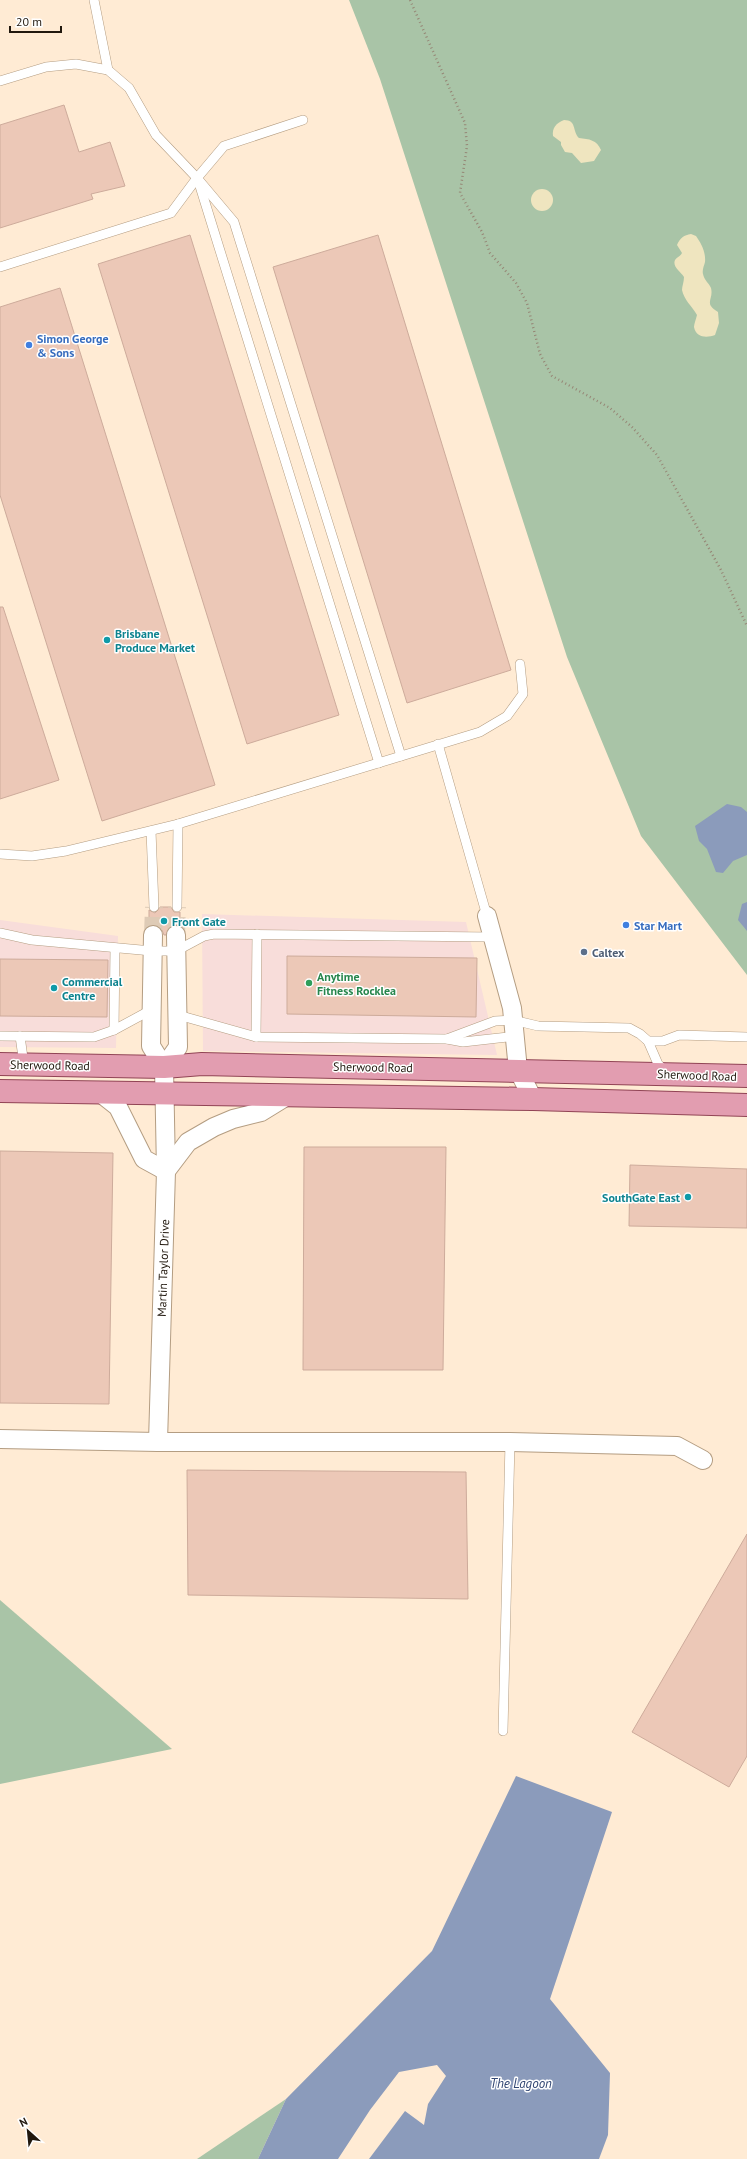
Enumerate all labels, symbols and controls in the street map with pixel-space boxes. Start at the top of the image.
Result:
scale bar [10,8,61,34]
text: 20 m [16,14,42,29]
place label: Simon George & Sons [37,331,109,360]
marker: Simon George & Sons [24,340,34,350]
place label: Brisbane Produce Market [115,626,196,655]
marker: Brisbane Produce Market [102,635,112,645]
place label: Front Gate [172,914,226,929]
marker: Front Gate [159,916,169,926]
place label: Star Mart [634,918,683,933]
marker: Star Mart [621,920,631,930]
place label: Caltex [592,945,625,960]
marker: Caltex [579,947,589,957]
place label: Anytime Fitness Rocklea [317,969,396,998]
place label: Commercial Centre [62,974,123,1003]
marker: Anytime Fitness Rocklea [304,978,314,988]
marker: Commercial Centre [49,983,59,993]
street label: Sherwood Road [10,1057,90,1073]
street label: Sherwood Road [333,1059,413,1075]
street label: Sherwood Road [657,1066,737,1084]
place label: SouthGate East [602,1190,681,1205]
marker: SouthGate East [683,1192,693,1202]
street label: Martin Taylor Drive [154,1219,172,1317]
water label: The Lagoon [490,2075,552,2092]
north arrow [8,2111,48,2151]
text: N [17,2114,30,2130]

